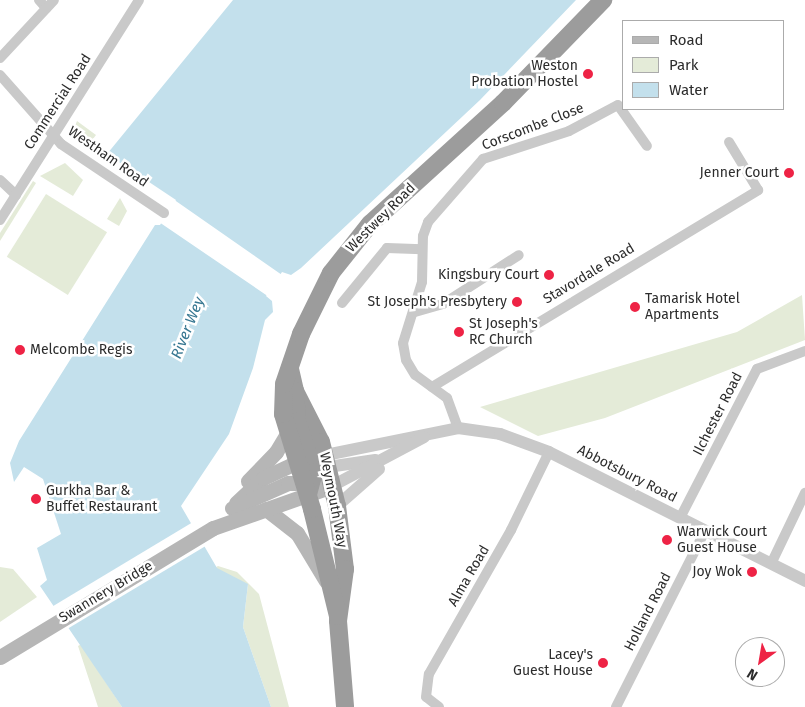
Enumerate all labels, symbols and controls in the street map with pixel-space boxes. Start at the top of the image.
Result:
legend [622,20,785,110]
text: Road [669,31,704,49]
street label: Commercial Road [21,51,95,153]
text: Park [669,56,699,74]
place label: Weston Probation Hostel [471,58,578,90]
marker: Weston Probation Hostel [582,68,594,80]
text: Water [669,81,708,99]
street label: Corscombe Close [480,100,586,154]
street label: Westham Road [64,123,152,191]
place label: Jenner Court [700,165,779,181]
marker: Jenner Court [783,167,795,179]
street label: Westwey Road [343,180,419,256]
street label: Stavordale Road [540,240,638,308]
place label: Kingsbury Court [438,267,539,283]
marker: Kingsbury Court [543,269,555,281]
place label: Tamarisk Hotel Apartments [645,291,740,324]
place label: St Joseph's Presbytery [368,294,507,310]
water label: River Wey [168,295,208,361]
marker: St Joseph's Presbytery [511,296,523,308]
marker: Tamarisk Hotel Apartments [629,301,641,313]
place label: St Joseph's RC Church [469,316,538,348]
marker: St Joseph's RC Church [453,326,465,338]
place label: Melcombe Regis [30,342,132,358]
marker: Melcombe Regis [14,344,26,356]
street label: Ilchester Road [690,370,746,458]
street label: Abbotsbury Road [575,442,679,506]
street label: Weymouth Way [316,451,350,549]
place label: Gurkha Bar & Buffet Restaurant [46,483,157,516]
marker: Gurkha Bar & Buffet Restaurant [30,493,42,505]
place label: Warwick Court Guest House [677,524,767,556]
marker: Warwick Court Guest House [661,534,673,546]
street label: Alma Road [445,542,493,610]
street label: Swannery Bridge [56,557,156,627]
place label: Joy Wok [692,564,742,580]
marker: Joy Wok [746,566,758,578]
street label: Holland Road [621,570,675,654]
north arrow [735,637,785,687]
place label: Lacey's Guest House [513,647,593,680]
marker: Lacey's Guest House [597,657,609,669]
text: N [744,665,761,684]

